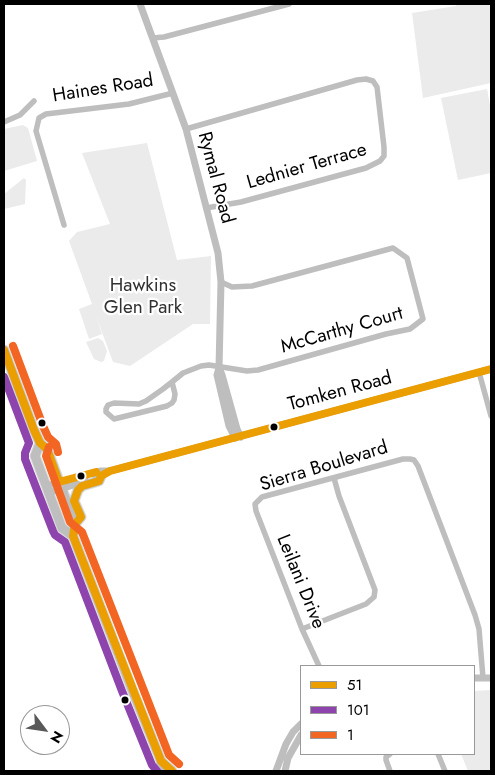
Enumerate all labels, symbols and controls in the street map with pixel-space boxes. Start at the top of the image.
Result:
street label: Haines Road [51,70,155,108]
street label: Rymal Road [192,130,238,226]
street label: Lednier Terrace [244,139,370,195]
park label: Hawkins Glen Park [104,275,182,319]
street label: McCarthy Court [278,303,406,359]
street label: Tomken Road [286,367,394,417]
unlabelled marker [37,418,47,428]
unlabelled marker [269,422,279,432]
street label: Sierra Boulevard [257,437,391,497]
unlabelled marker [76,471,86,481]
street label: Leilani Drive [271,532,329,632]
legend [300,665,475,755]
text: 51 [347,674,362,696]
unlabelled marker [120,695,130,705]
text: 101 [347,699,370,721]
north arrow [20,705,70,755]
text: 1 [347,724,354,746]
text: N [46,727,68,747]

